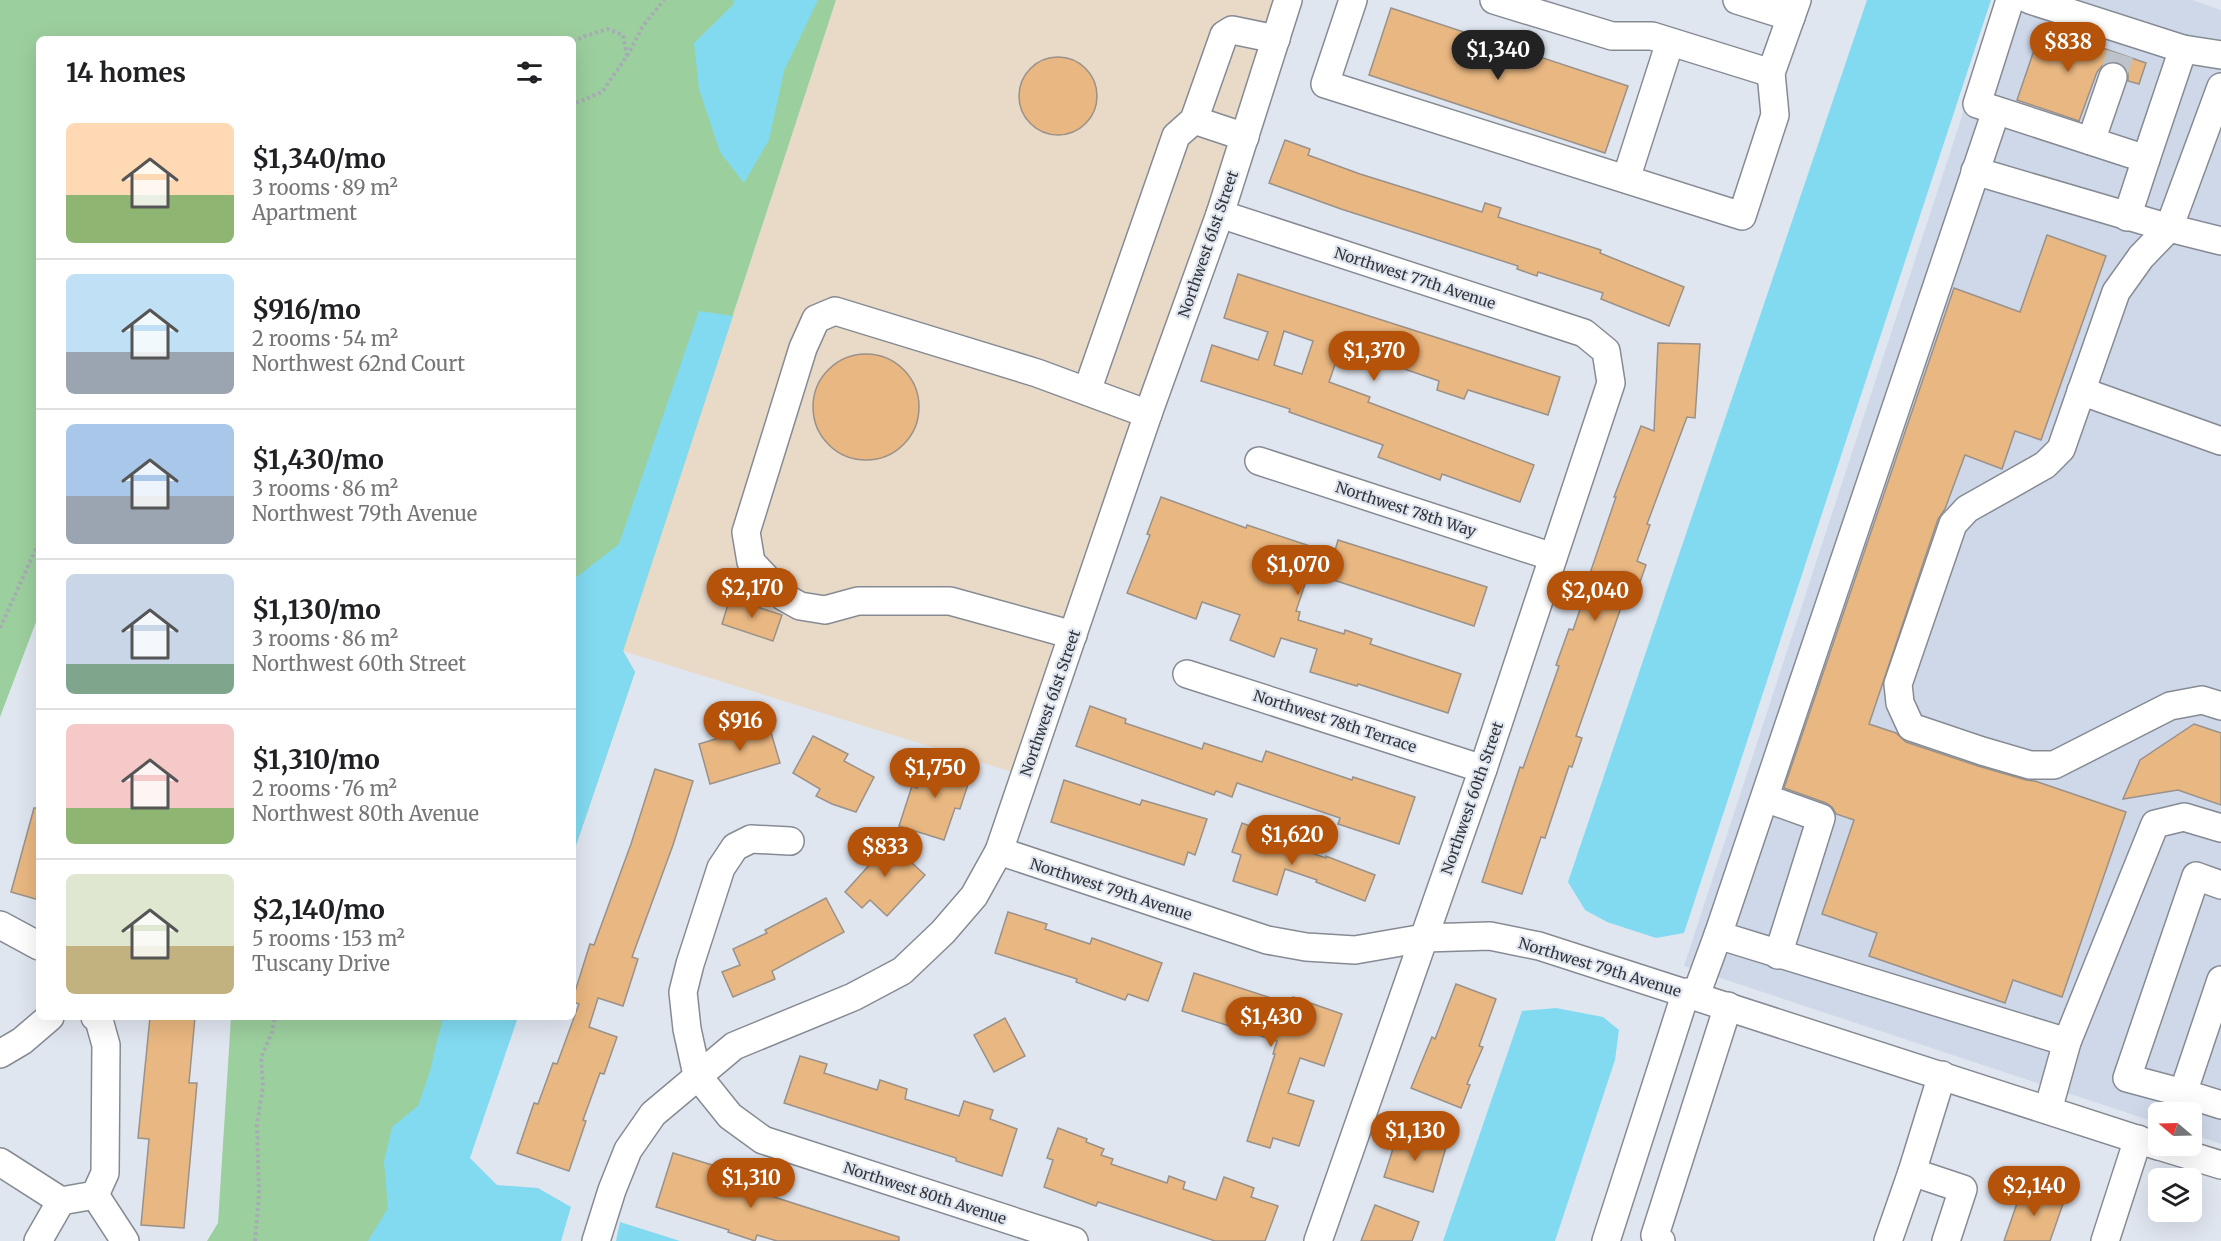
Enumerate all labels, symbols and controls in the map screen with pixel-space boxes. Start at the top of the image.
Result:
pin: $838 [2032,22,2104,73]
text: $838 [2044,29,2092,54]
pin: $1,340 [1449,30,1547,81]
text: $1,340 [1466,37,1530,62]
text: 14 homes [66,56,186,89]
icon: filters [513,56,546,89]
text: $1,340/mo [252,142,386,175]
icon: home [114,147,186,219]
street label: Northwest 61st Street [1174,168,1242,320]
text: 3 rooms · 89 m² [252,175,398,200]
text: Apartment [252,200,357,225]
street label: Northwest 77th Avenue [1332,243,1498,313]
text: $916/mo [252,293,361,326]
icon: home [114,298,186,370]
text: 2 rooms · 54 m² [252,326,398,351]
pin: $1,370 [1325,331,1423,382]
text: $1,370 [1342,338,1406,363]
text: Northwest 62nd Court [252,351,465,376]
text: $1,430/mo [252,443,384,476]
icon: home [114,448,186,520]
text: 3 rooms · 86 m² [252,476,398,501]
street label: Northwest 78th Way [1333,477,1479,541]
text: Northwest 79th Avenue [252,501,477,526]
pin: $1,070 [1249,545,1347,596]
text: $1,070 [1266,552,1330,577]
pin: $2,170 [703,568,801,619]
pin: $2,040 [1546,571,1644,622]
text: $2,170 [721,575,783,600]
text: $2,040 [1561,578,1629,603]
text: $1,130/mo [252,593,381,626]
icon: home [114,598,186,670]
text: 3 rooms · 86 m² [252,626,398,651]
street label: Northwest 61st Street [1016,627,1084,779]
text: Northwest 60th Street [252,651,466,676]
street label: Northwest 78th Terrace [1251,686,1419,756]
pin: $916 [704,701,776,752]
text: $916 [718,708,762,733]
street label: Northwest 60th Street [1437,719,1507,877]
text: $1,310/mo [252,743,380,776]
icon: home [114,748,186,820]
pin: $1,750 [886,748,984,799]
text: $1,750 [904,755,966,780]
text: 2 rooms · 76 m² [252,776,397,801]
text: Northwest 80th Avenue [252,801,479,826]
pin: $1,620 [1243,815,1341,866]
text: $1,620 [1260,822,1324,847]
pin: $833 [849,827,921,878]
text: $833 [862,834,908,859]
street label: Northwest 79th Avenue [1028,854,1194,924]
text: $2,140/mo [252,893,385,926]
icon: home [114,898,186,970]
text: 5 rooms · 153 m² [252,926,405,951]
street label: Northwest 79th Avenue [1516,933,1684,1001]
text: Tuscany Drive [252,951,390,976]
pin: $1,430 [1222,997,1320,1048]
text: $1,430 [1239,1004,1303,1029]
north arrow [2148,1102,2202,1156]
map controls [2148,1102,2202,1222]
pin: $1,130 [1366,1111,1464,1162]
text: $1,130 [1385,1118,1445,1143]
pin: $1,310 [702,1158,800,1209]
street label: Northwest 80th Avenue [841,1158,1009,1228]
text: $1,310 [721,1165,781,1190]
pin: $2,140 [1985,1166,2083,1217]
button: layers [2148,1168,2202,1222]
text: $2,140 [2002,1173,2066,1198]

